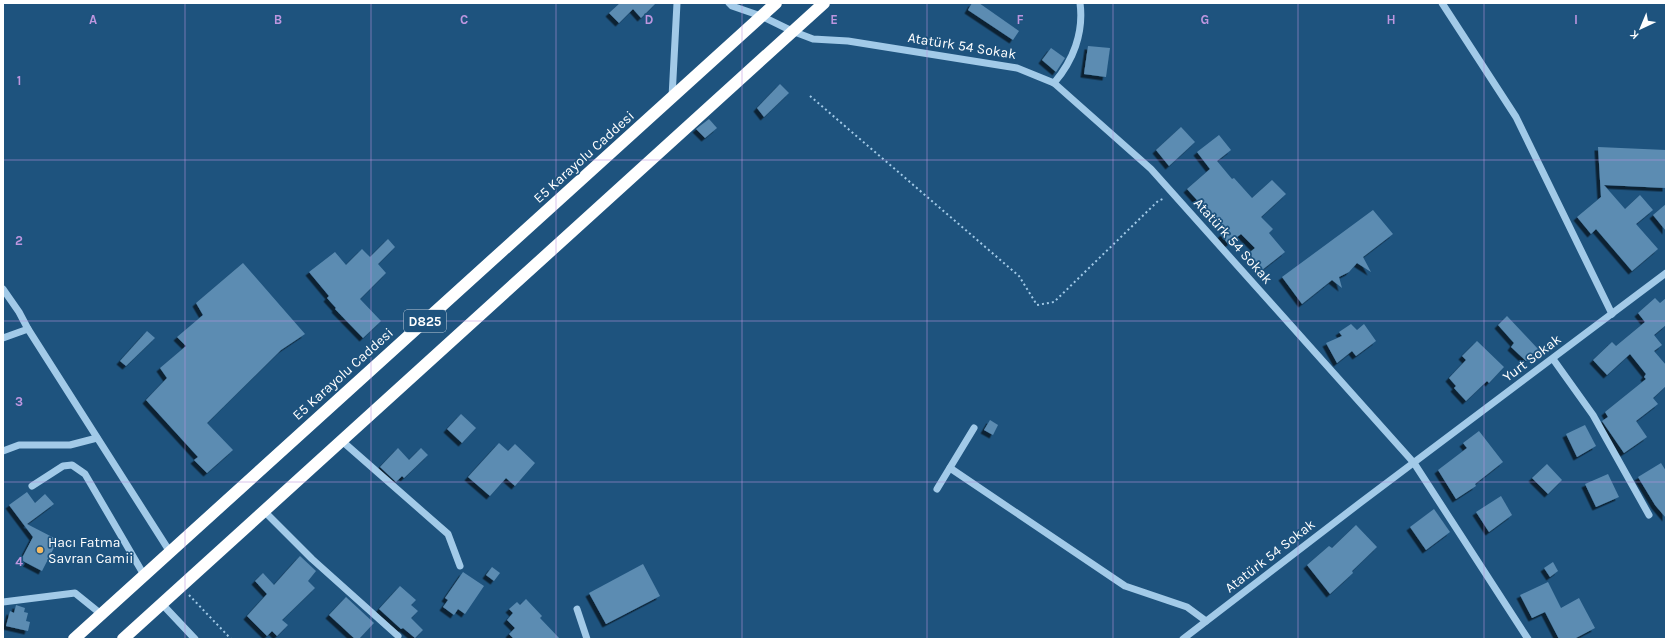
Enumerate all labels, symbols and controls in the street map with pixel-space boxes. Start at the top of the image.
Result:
north arrow [1621,8,1661,48]
text: A [89,12,97,27]
text: B [274,12,282,27]
text: C [460,12,468,27]
text: D [645,12,654,27]
text: E [830,12,838,27]
text: F [1016,12,1024,27]
text: G [1201,12,1209,27]
text: H [1386,12,1396,27]
text: I [1574,12,1578,27]
text: K [1627,27,1642,42]
street label: Atatürk 54 Sokak [907,29,1018,63]
text: 1 [17,73,21,88]
street label: E5 Karayolu Caddesi [530,107,638,207]
street label: Atatürk 54 Sokak [1190,195,1276,288]
text: 2 [15,233,23,248]
road number: D825 [404,310,446,332]
street label: E5 Karayolu Caddesi [289,324,397,424]
street label: Yurt Sokak [1500,331,1565,385]
text: 3 [15,394,23,409]
street label: Atatürk 54 Sokak [1222,515,1319,596]
place label: Hacı Fatma Savran Camii [48,534,133,567]
marker: Hacı Fatma Savran Camii [35,545,45,555]
text: 4 [15,554,23,569]

